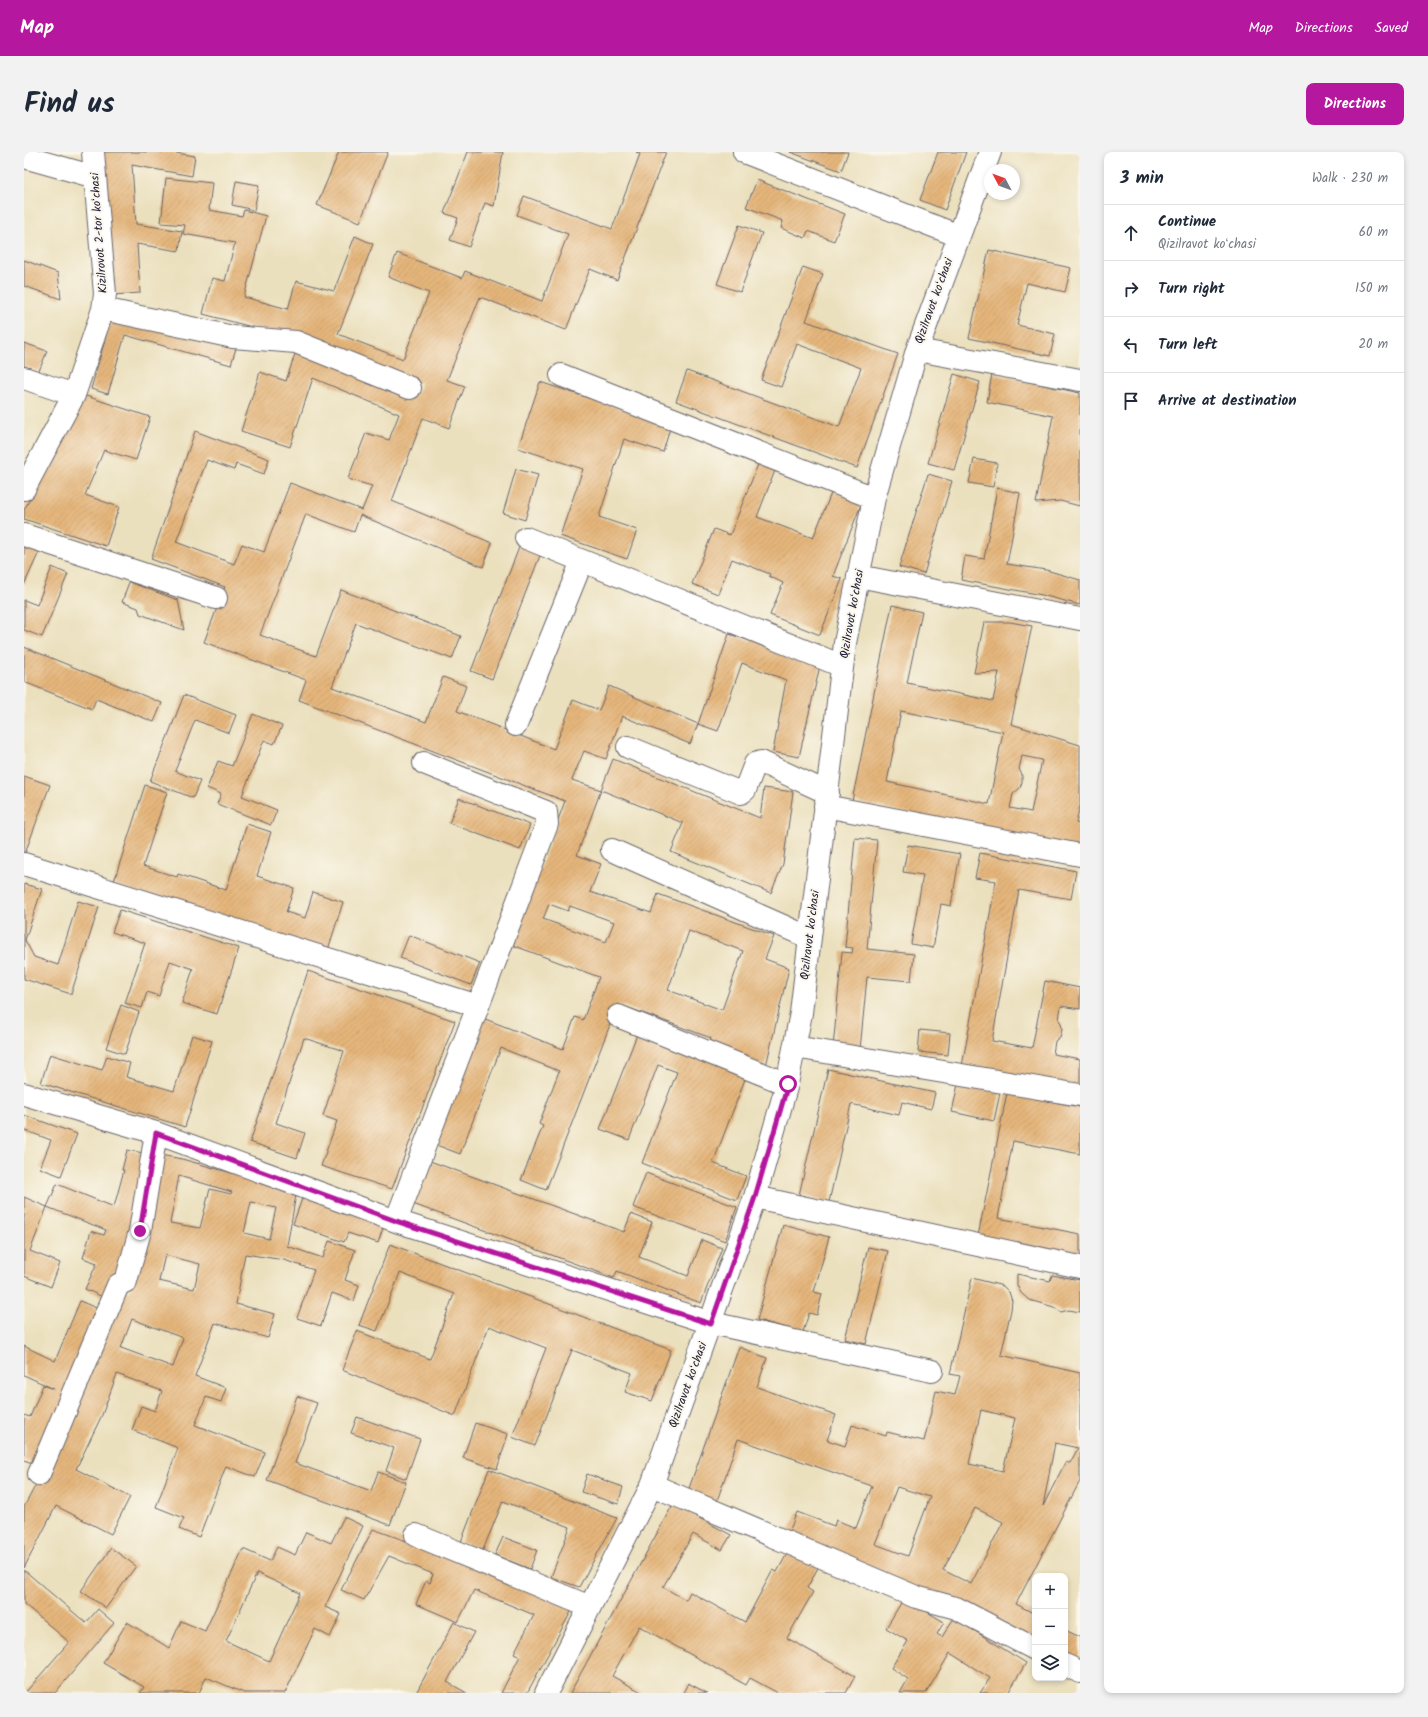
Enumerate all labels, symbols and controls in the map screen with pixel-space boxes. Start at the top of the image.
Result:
text: Map [20,13,54,43]
text: Map [1248,17,1273,39]
text: Directions [1295,17,1353,39]
text: Saved [1375,17,1408,39]
text: Find us [24,82,115,127]
button: Directions [1306,83,1404,125]
north arrow [984,164,1020,200]
text: 3 min [1120,165,1164,192]
text: Walk · 230 m [1312,168,1388,189]
street label: Kizilrovot 2-tor koʻchasi [85,171,113,294]
text: Continue [1158,210,1216,234]
icon: ahead [1120,222,1142,244]
text: 60 m [1359,222,1388,243]
text: Qizilravot koʻchasi [1158,234,1256,255]
street label: Qizilravot koʻchasi [910,254,959,347]
text: Turn right [1158,277,1225,301]
icon: right [1120,278,1142,300]
text: 150 m [1355,278,1388,299]
text: Turn left [1158,333,1218,357]
icon: left [1120,334,1142,356]
text: 20 m [1358,334,1388,355]
text: Arrive at destination [1158,389,1297,413]
icon: arrive [1120,390,1142,412]
street label: Qizilravot koʻchasi [835,567,869,660]
street label: Qizilravot koʻchasi [795,888,825,981]
route start [779,1075,797,1093]
route end [131,1222,149,1240]
street label: Qizilravot koʻchasi [664,1338,713,1431]
map controls [1032,1573,1068,1681]
button: + [1032,1573,1068,1609]
button: − [1032,1609,1068,1645]
button: layers [1032,1645,1068,1681]

